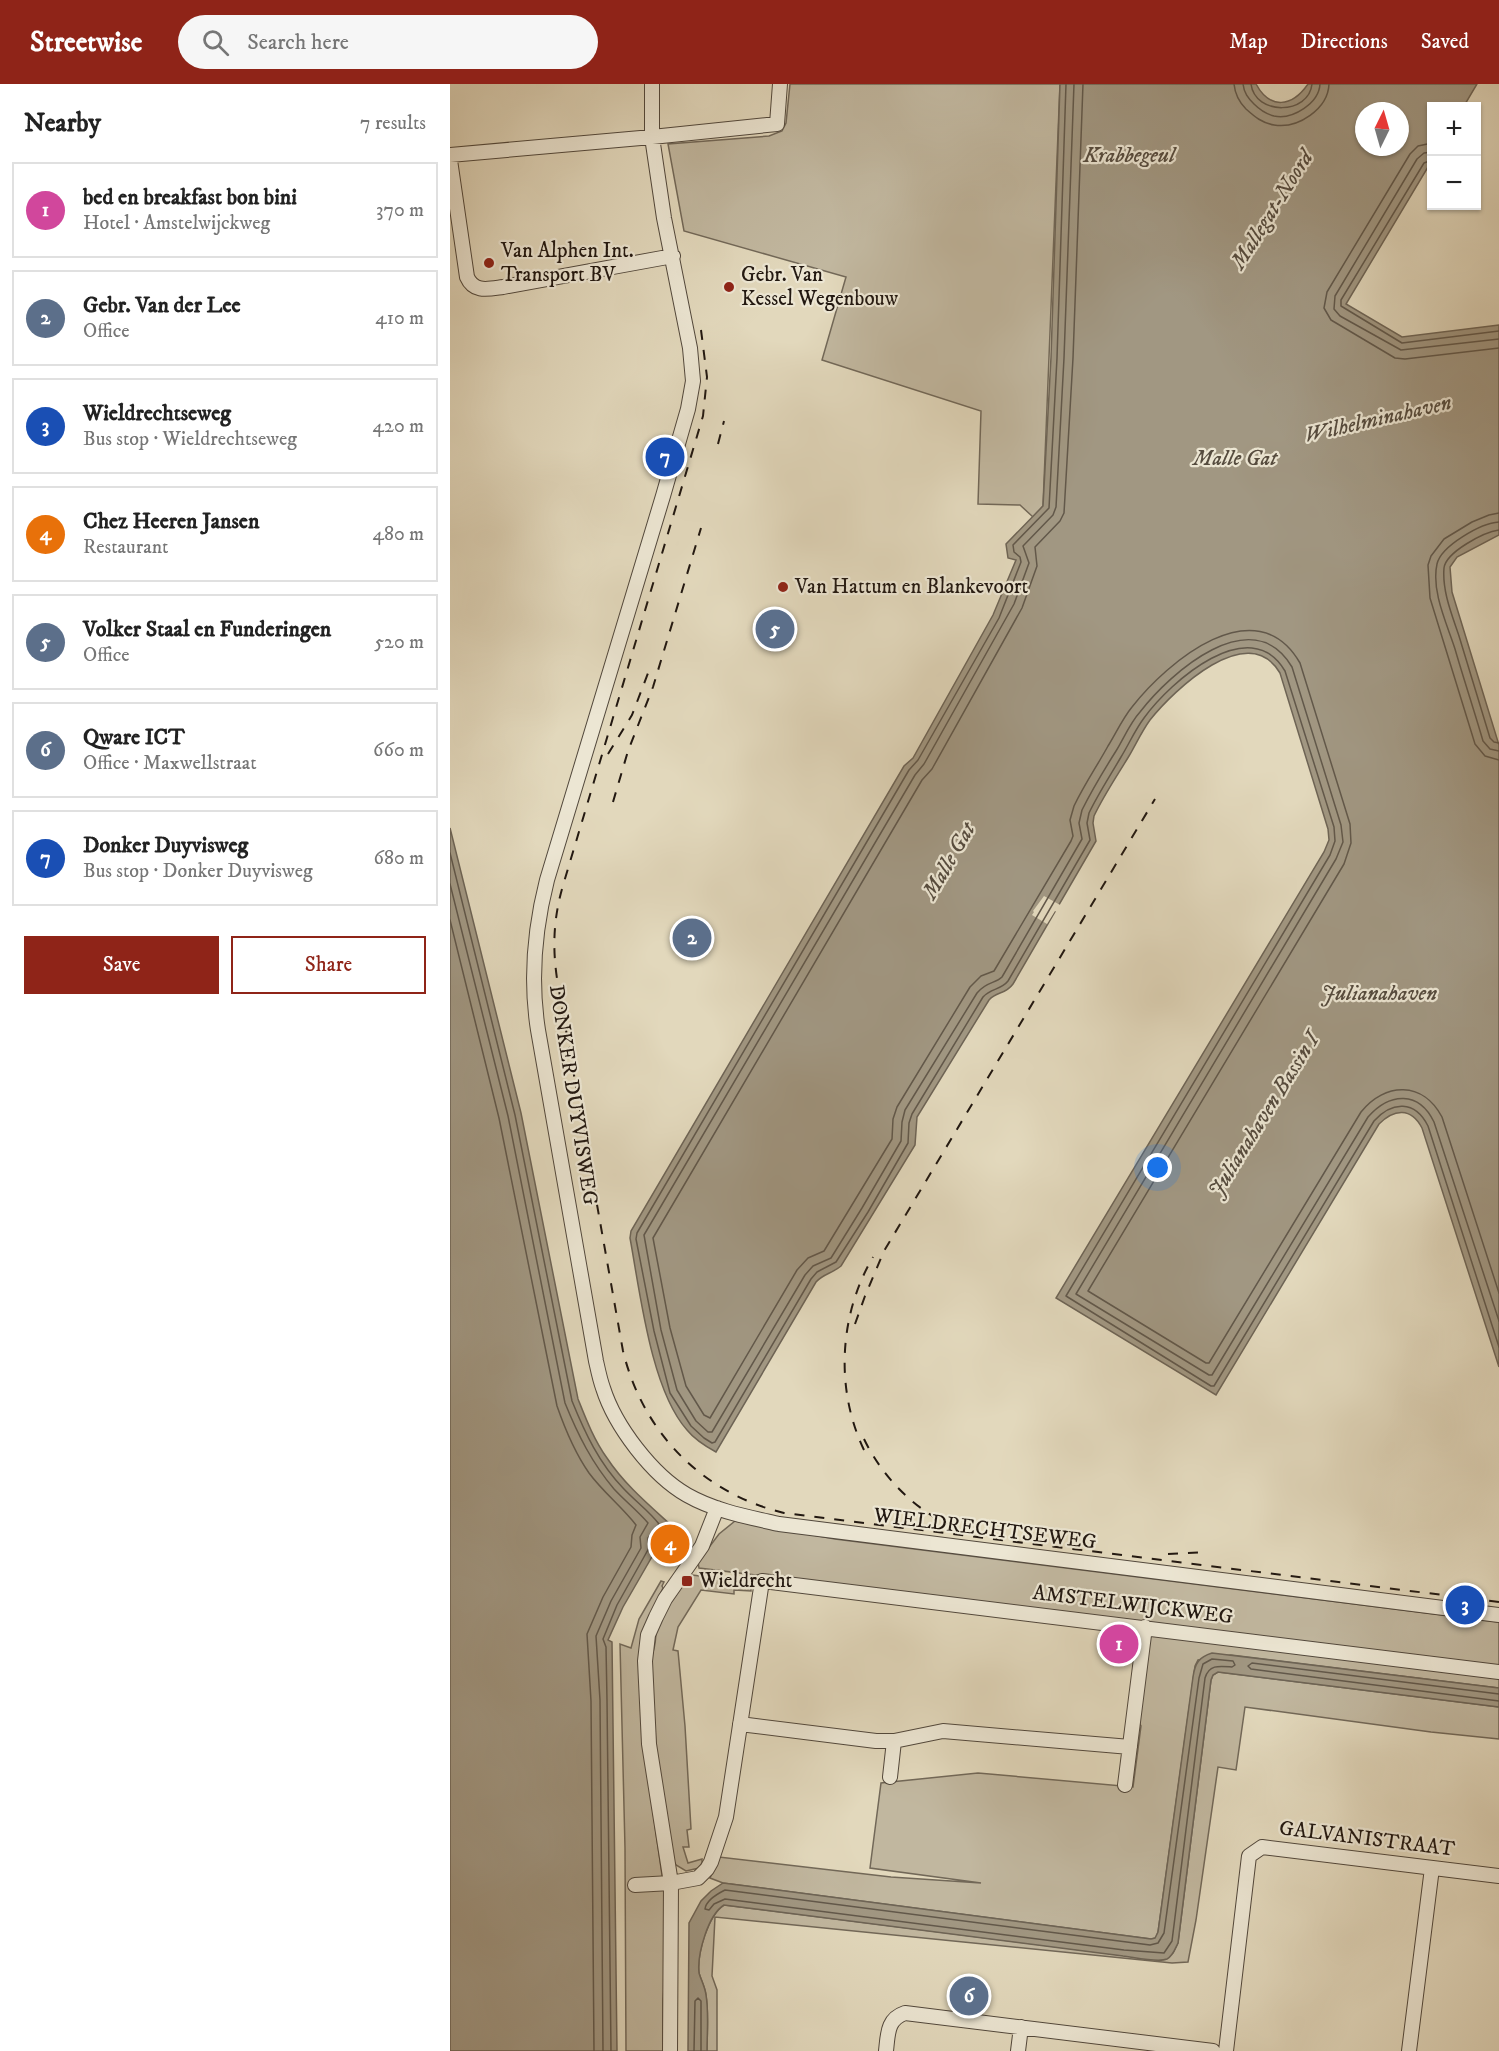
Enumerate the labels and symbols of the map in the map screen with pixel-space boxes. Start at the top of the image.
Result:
north arrow [1355,102,1409,156]
water label: Krabbegeul [1082,142,1177,169]
water label: Mallegat-Noord [1224,143,1321,276]
place label: Van Alphen Int. Transport BV [500,238,634,288]
marker: Van Alphen Int. Transport BV [482,256,496,270]
place label: Gebr. Van Kessel Wegenbouw [741,262,899,312]
marker: Gebr. Van Kessel Wegenbouw [722,280,736,294]
water label: Wilhelminahaven [1302,389,1454,449]
pin: 7 [646,434,684,479]
water label: Malle Gat [1191,445,1278,472]
place label: Van Hattum en Blankevoort [794,574,1029,600]
marker: Van Hattum en Blankevoort [776,580,790,594]
pin: 5 [756,606,794,652]
water label: Malle Gat [915,817,982,906]
pin: 2 [672,916,712,960]
water label: Julianahaven [1321,980,1437,1007]
street label: DONKER DUYVISWEG [543,983,603,1207]
water label: Julianahaven Bassin I [1202,1024,1328,1203]
your location [1143,1153,1172,1182]
street label: WIELDRECHTSEWEG [871,1502,1098,1556]
pin: 4 [650,1522,690,1566]
place label: Wieldrecht [698,1568,793,1594]
marker: Wieldrecht [680,1574,694,1588]
street label: AMSTELWIJCKWEG [1031,1580,1235,1630]
pin: 3 [1446,1582,1484,1628]
pin: 1 [1100,1622,1138,1666]
street label: GALVANISTRAAT [1278,1815,1456,1863]
pin: 6 [950,1974,988,2018]

